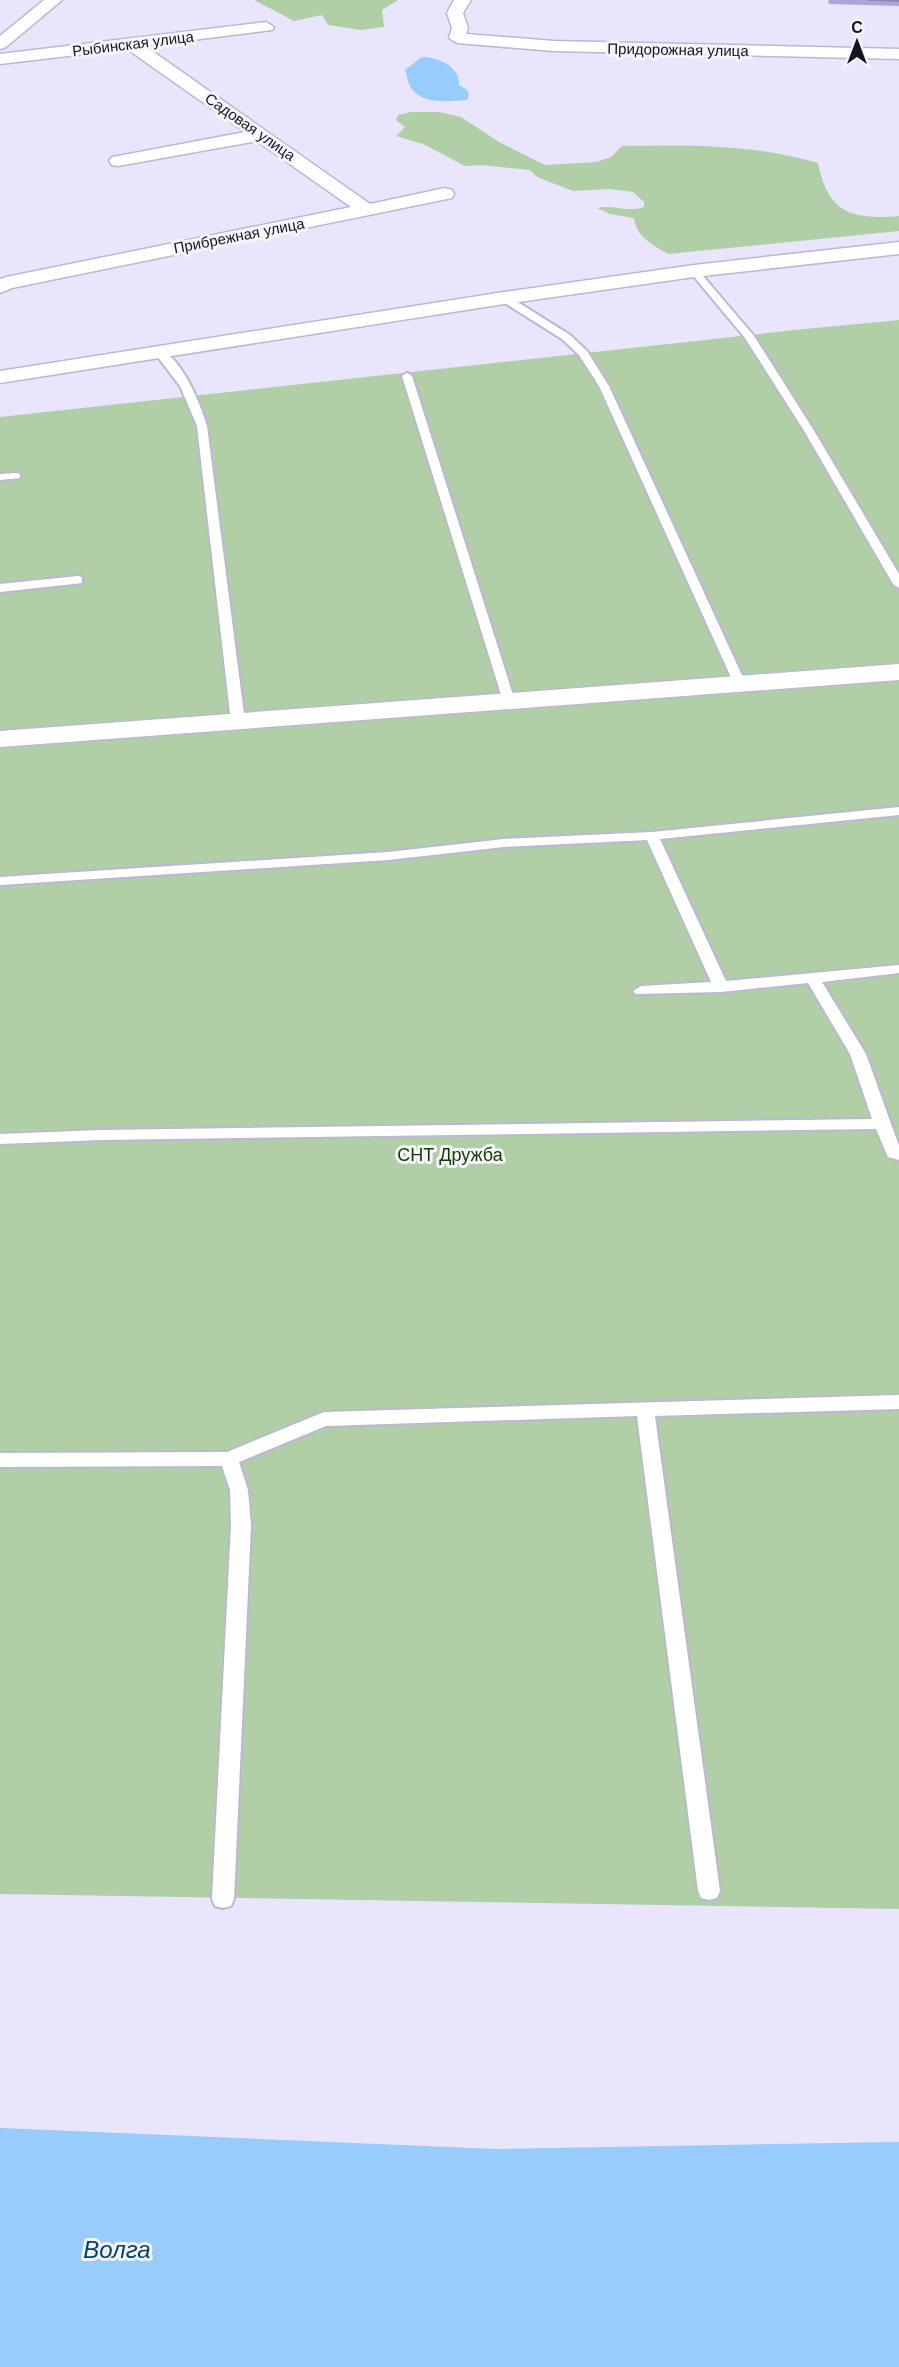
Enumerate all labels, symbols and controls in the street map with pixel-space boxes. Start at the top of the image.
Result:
north arrow [827,12,887,72]
text: С [851,19,863,36]
street label: Рыбинская улица [71,28,195,59]
street label: Придорожная улица [607,40,749,59]
street label: Садовая улица [202,89,299,164]
street label: Прибрежная улица [172,214,306,257]
park label: СНТ Дружба [397,1145,504,1165]
water label: Волга [83,2236,151,2263]

